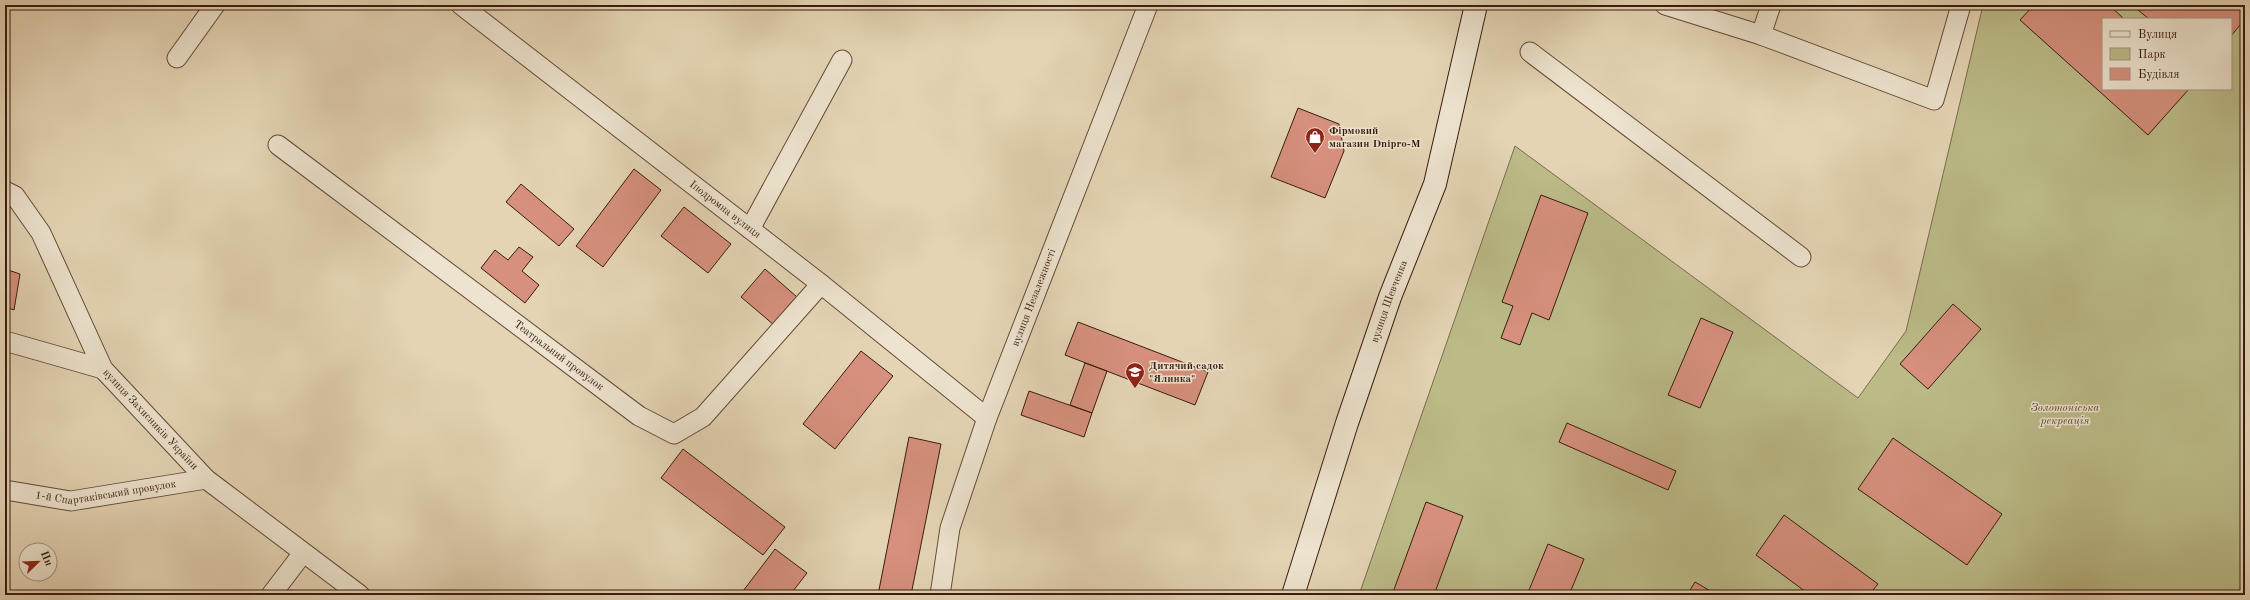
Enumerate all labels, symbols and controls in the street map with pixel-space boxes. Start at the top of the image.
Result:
legend [2102,18,2232,90]
text: Вулиця [2138,29,2177,41]
text: Парк [2138,49,2166,61]
text: Будівля [2138,68,2180,81]
shop icon: Фірмовий магазин Dnipro-M [1304,126,1326,154]
place label: Фірмовий магазин Dnipro-M [1329,126,1421,150]
street label: Іподромна вулиця [687,179,763,241]
street label: вулиця Незалежності [1010,247,1058,348]
street label: вулиця Шевченка [1369,258,1410,344]
street label: Театральний провулок [512,319,606,393]
school or university icon: Дитячий садок "Ялинка" [1124,361,1146,389]
place label: Дитячий садок "Ялинка" [1149,361,1224,385]
street label: вулиця Захисників України [101,367,200,472]
park label: Золотоніська рекреація [2031,402,2099,427]
street label: 1-й Спартаківський провулок [34,478,177,507]
north arrow [18,542,58,582]
text: Пн [38,550,54,568]

